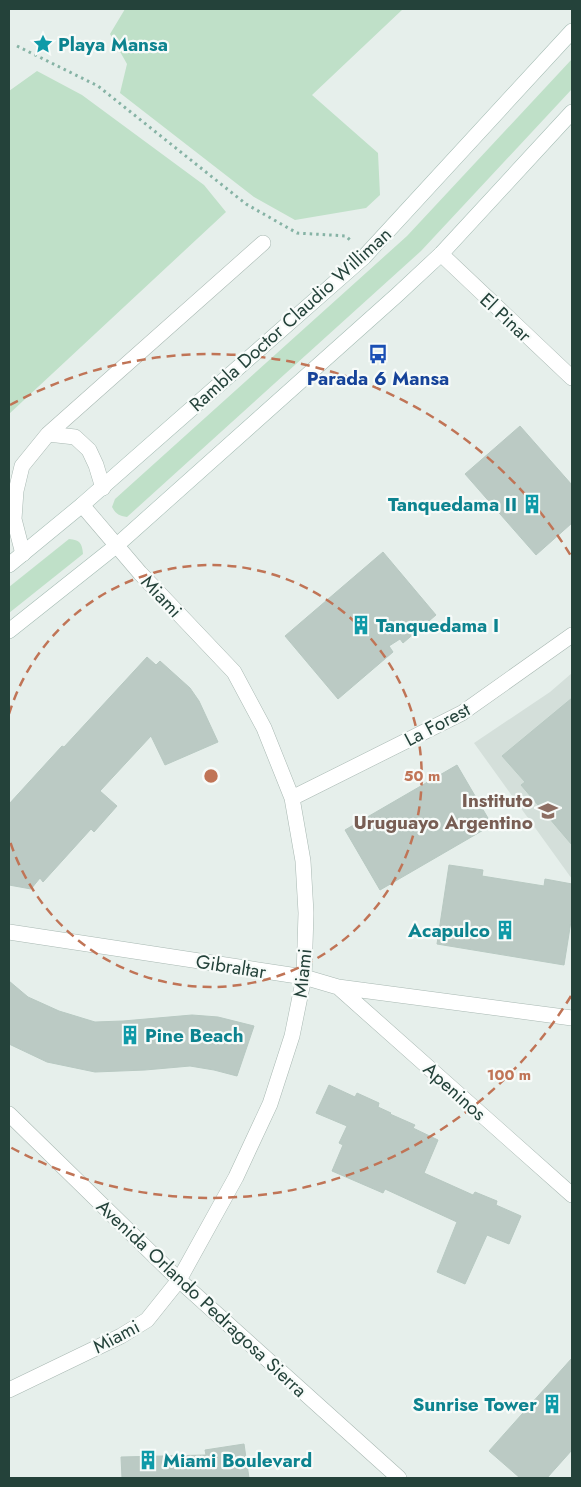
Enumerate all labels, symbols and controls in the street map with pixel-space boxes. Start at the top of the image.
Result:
place label: Playa Mansa [58,31,168,58]
place icon: Playa Mansa [32,33,54,55]
street label: Rambla Doctor Claudio Williman [183,221,397,418]
street label: El Pinar [474,287,538,349]
bus stop icon: Parada 6 Mansa [367,343,389,365]
place label: Parada 6 Mansa [307,365,449,392]
place label: Tanquedama II [388,491,517,518]
building icon: Tanquedama II [521,493,543,515]
street label: Miami [135,569,188,624]
place label: Tanquedama I [376,612,499,639]
building icon: Tanquedama I [350,614,372,636]
street label: La Forest [400,696,475,753]
text: 50 m [404,765,440,787]
centre of rings [202,767,220,785]
place label: Instituto Uruguayo Argentino [353,787,533,836]
school or university icon: Instituto Uruguayo Argentino [537,800,559,822]
place label: Acapulco [407,917,490,944]
building icon: Acapulco [494,919,516,941]
street label: Miami [286,947,318,999]
street label: Gibraltar [194,948,268,985]
place label: Pine Beach [145,1022,244,1049]
building icon: Pine Beach [119,1024,141,1046]
street label: Apeninos [417,1056,492,1127]
text: 100 m [487,1064,531,1086]
street label: Avenida Orlando Pedragosa Sierra [90,1193,313,1403]
street label: Miami [88,1313,144,1360]
place label: Sunrise Tower [412,1391,537,1418]
building icon: Sunrise Tower [541,1393,563,1415]
place label: Miami Boulevard [163,1447,312,1474]
building icon: Miami Boulevard [137,1449,159,1471]

